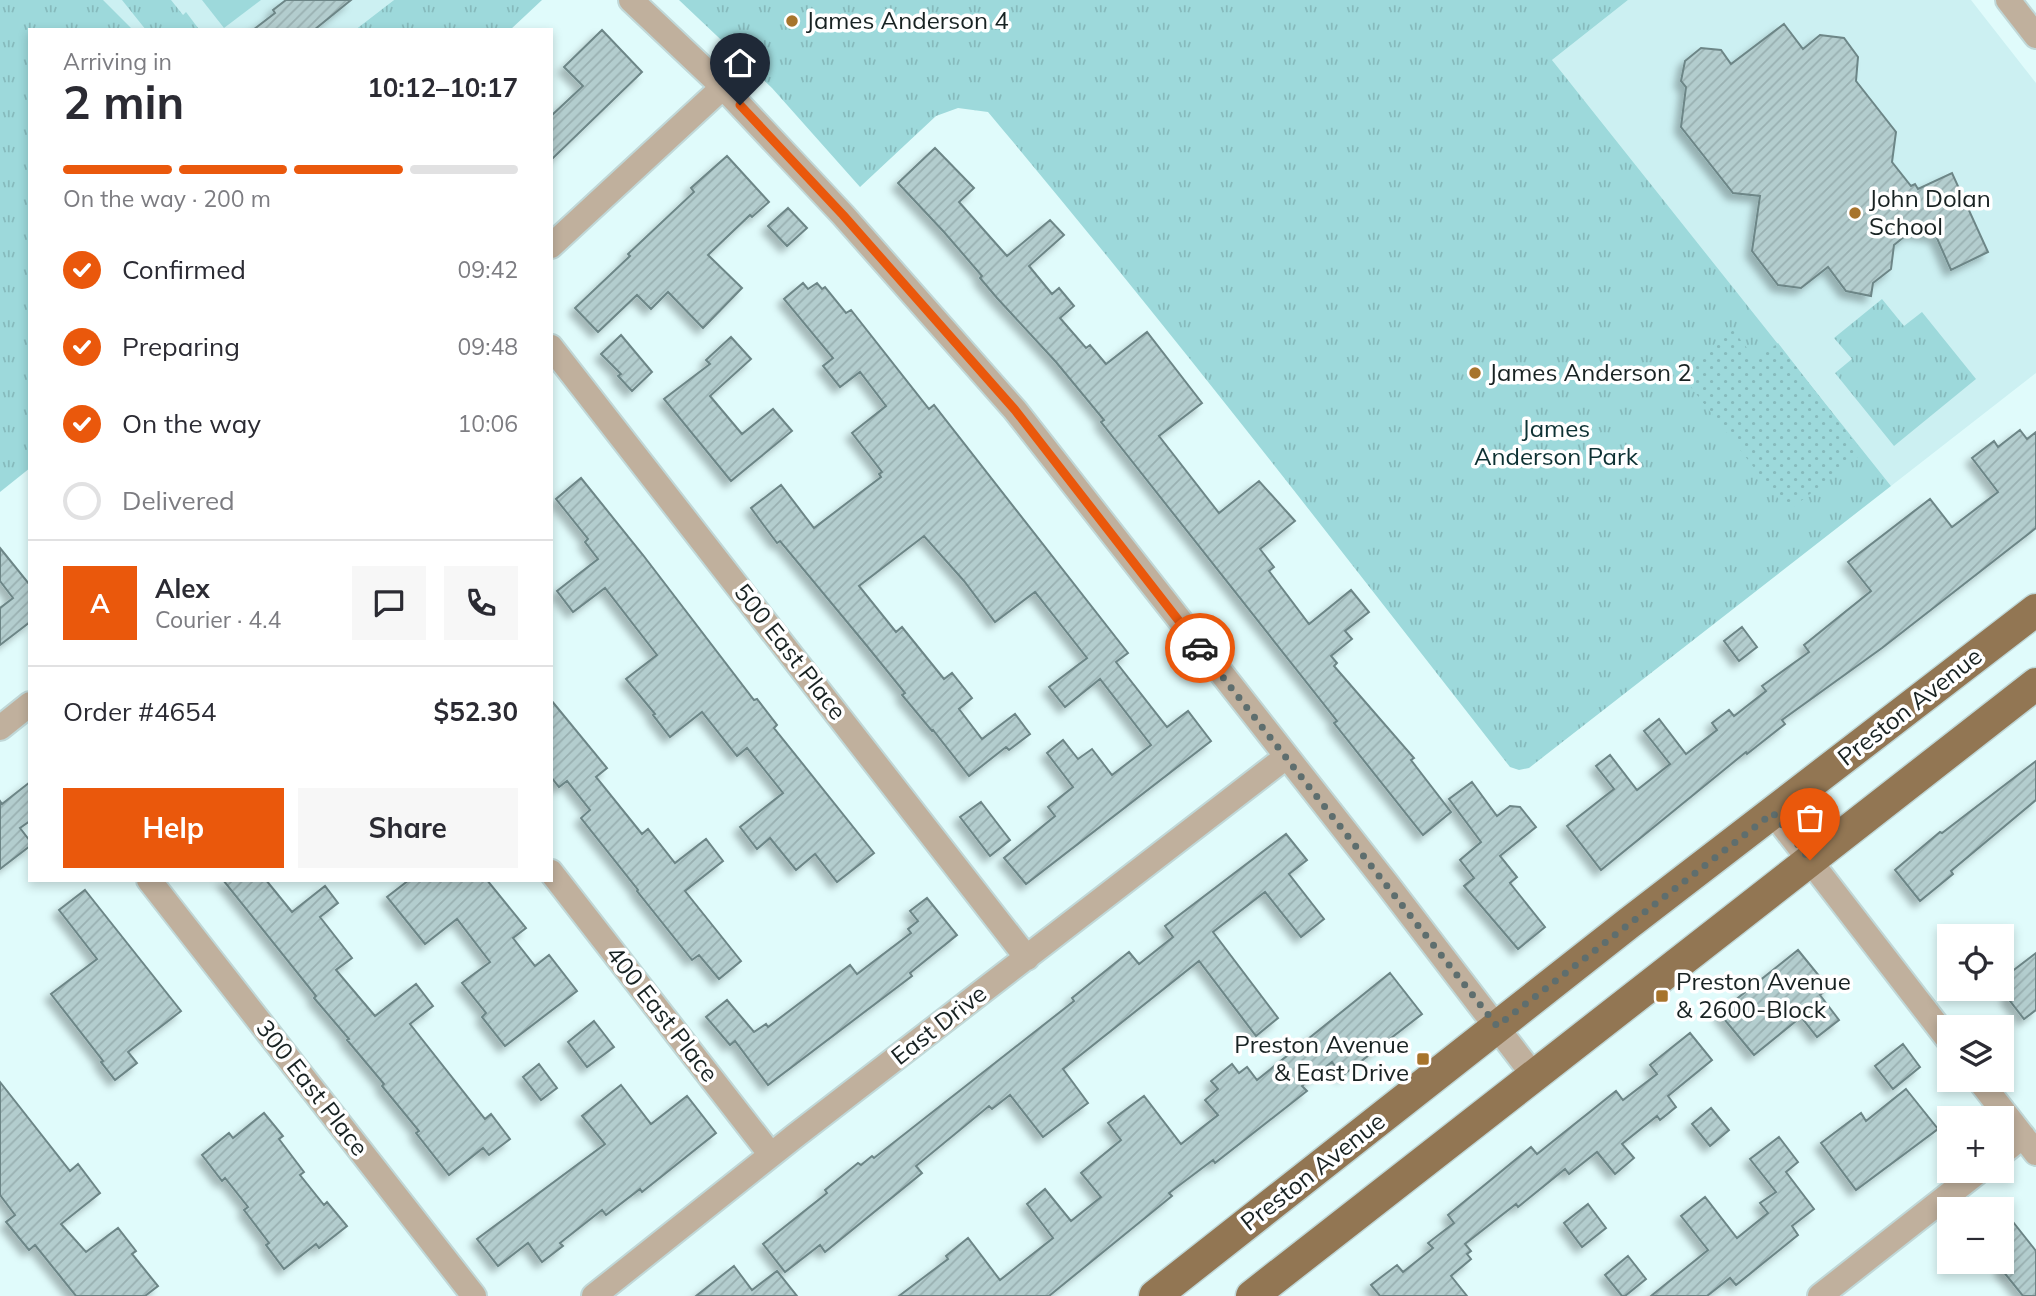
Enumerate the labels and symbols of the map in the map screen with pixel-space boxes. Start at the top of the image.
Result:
place label: James Anderson 4 [806,5,1009,35]
marker: James Anderson 4 [784,13,800,29]
pin [710,33,770,105]
place label: John Dolan School [1869,183,1991,241]
marker: John Dolan School [1847,205,1863,221]
place label: James Anderson 2 [1489,357,1692,387]
marker: James Anderson 2 [1467,365,1483,381]
park label: James Anderson Park [1474,413,1639,471]
street label: 500 East Place [728,577,853,726]
courier [1165,613,1235,683]
street label: Preston Avenue [1831,641,1987,772]
pin [1780,788,1840,860]
street label: 400 East Place [600,939,725,1088]
place label: Preston Avenue & 2600-Block [1676,966,1851,1024]
street label: East Drive [885,978,992,1071]
marker: Preston Avenue & 2600-Block [1654,988,1670,1004]
street label: 300 East Place [250,1013,375,1162]
place label: Preston Avenue & East Drive [1234,1029,1409,1087]
marker: Preston Avenue & East Drive [1415,1051,1431,1067]
street label: Preston Avenue [1234,1106,1390,1237]

